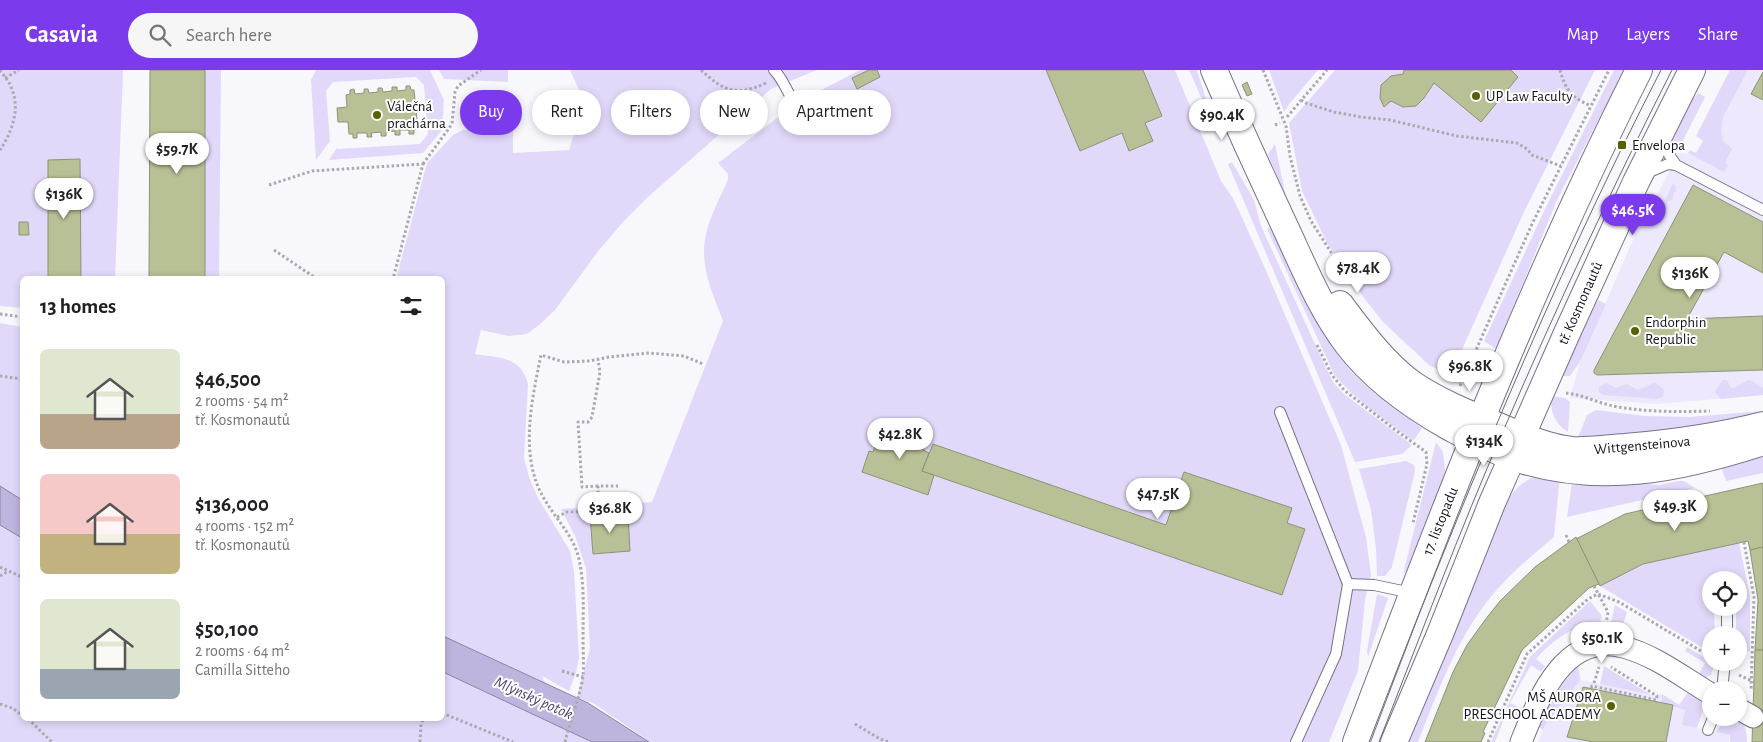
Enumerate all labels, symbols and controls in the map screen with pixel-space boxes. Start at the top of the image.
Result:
search box [128,13,478,58]
icon: search [146,21,174,49]
text: Casavia [25,23,98,47]
text: Search here [186,26,272,45]
text: Map [1567,26,1598,44]
text: Layers [1626,26,1670,44]
text: Share [1698,26,1738,44]
place label: UP Law Faculty [1486,89,1573,104]
chip: Buy [460,90,522,135]
chip: Rent [532,90,601,135]
chip: Filters [611,90,690,135]
chip: New [700,90,768,135]
chip: Apartment [778,90,891,135]
marker: UP Law Faculty [1470,90,1482,102]
pin: $90.4K [1181,98,1263,141]
place label: Válečná prachárna [387,99,446,131]
text: $90.4K [1200,107,1244,123]
marker: Válečná prachárna [371,109,383,121]
pin: $59.7K [136,132,218,175]
place label: Envelopa [1632,138,1685,153]
marker: Envelopa [1616,139,1628,151]
text: $59.7K [156,141,198,157]
pin: $136K [29,178,99,220]
text: $136K [46,186,82,202]
pin: $46.5K [1592,194,1674,236]
text: $46.5K [1612,202,1654,218]
pin: $78.4K [1317,252,1399,294]
pin: $136K [1655,256,1725,299]
street label: tř. Kosmonautů [1555,259,1606,347]
text: $78.4K [1336,260,1380,276]
text: $136K [1672,265,1708,281]
icon: filters [397,292,425,320]
text: 13 homes [40,296,116,317]
place label: Endorphin Republic [1645,315,1706,347]
marker: Endorphin Republic [1629,325,1641,337]
pin: $96.8K [1429,350,1511,392]
text: $96.8K [1448,358,1492,374]
icon: home [80,369,140,429]
text: $46,500 [195,369,261,390]
text: 2 rooms · 54 m² [195,393,289,409]
text: tř. Kosmonautů [195,412,290,428]
pin: $42.8K [859,418,941,460]
pin: $134K [1449,424,1519,467]
text: $42.8K [878,426,922,442]
text: $134K [1465,433,1503,449]
street label: Wittgensteinova [1593,434,1691,457]
pin: $47.5K [1117,478,1199,520]
street label: 17. listopadu [1420,485,1461,557]
text: $47.5K [1137,486,1179,502]
pin: $49.3K [1634,490,1716,532]
pin: $36.8K [569,492,651,534]
icon: home [80,494,140,554]
text: $136,000 [195,494,269,515]
text: $49.3K [1654,498,1696,514]
text: $36.8K [589,500,631,516]
text: 4 rooms · 152 m² [195,518,294,534]
text: tř. Kosmonautů [195,537,290,553]
map controls [1702,571,1747,726]
button: locate [1702,571,1747,616]
icon: home [80,619,140,679]
text: $50,100 [195,619,259,640]
pin: $50.1K [1561,622,1643,664]
button: + [1702,626,1747,671]
text: $50.1K [1581,630,1623,646]
text: 2 rooms · 64 m² [195,643,290,659]
text: Camilla Sitteho [195,662,290,678]
water label: Mlýnský potok [492,673,575,723]
button: − [1702,681,1747,726]
place label: MŠ AURORA PRESCHOOL ACADEMY [1463,689,1601,722]
marker: MŠ AURORA PRESCHOOL ACADEMY [1605,700,1617,712]

